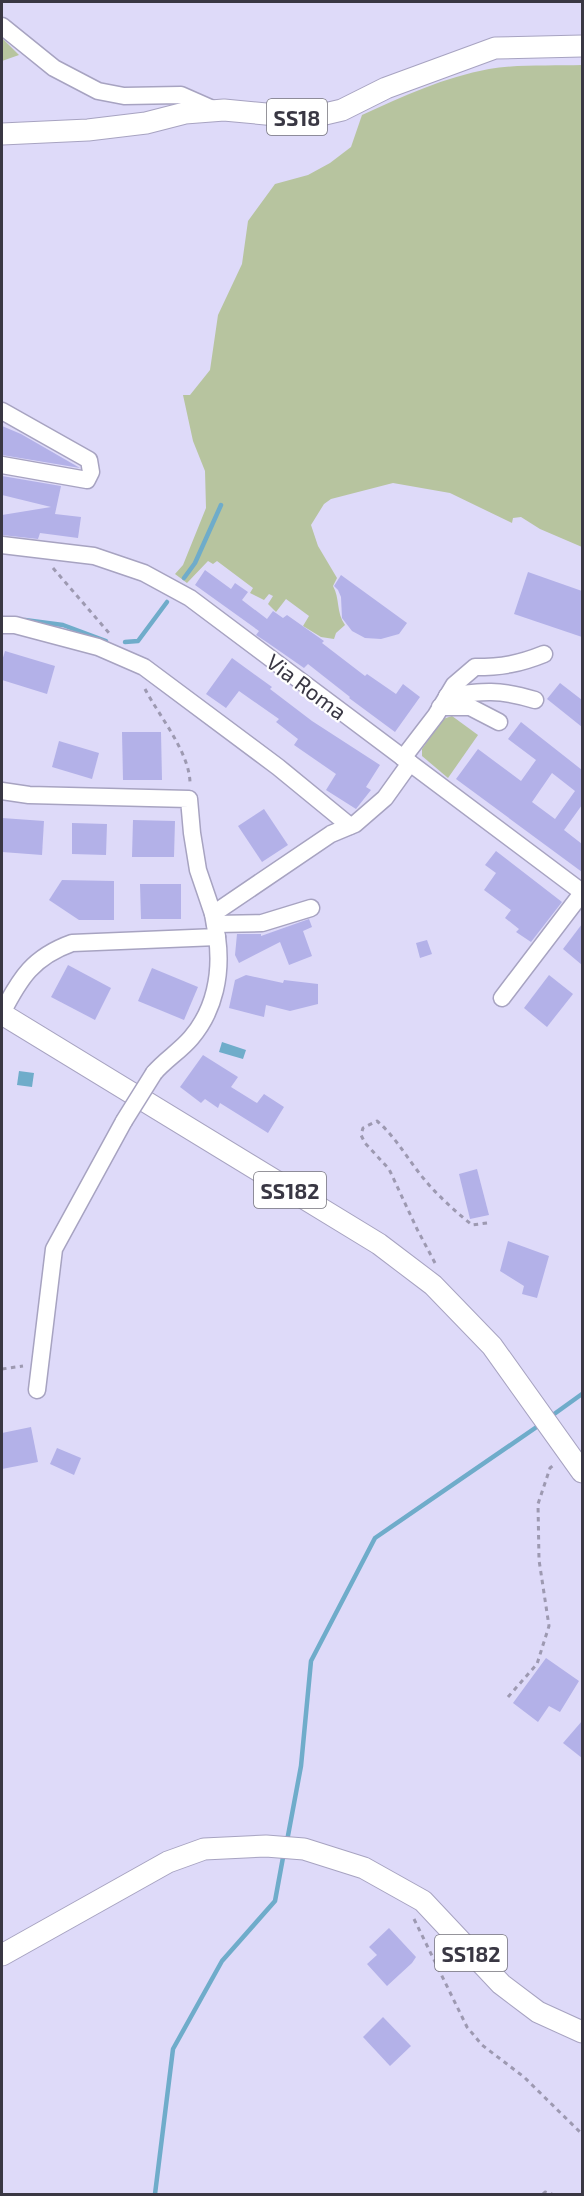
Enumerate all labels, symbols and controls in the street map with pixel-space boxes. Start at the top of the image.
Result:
road number: SS18 [267,99,327,135]
street label: Via Roma [262,648,352,724]
road number: SS182 [254,1172,326,1208]
road number: SS182 [435,1935,507,1971]

